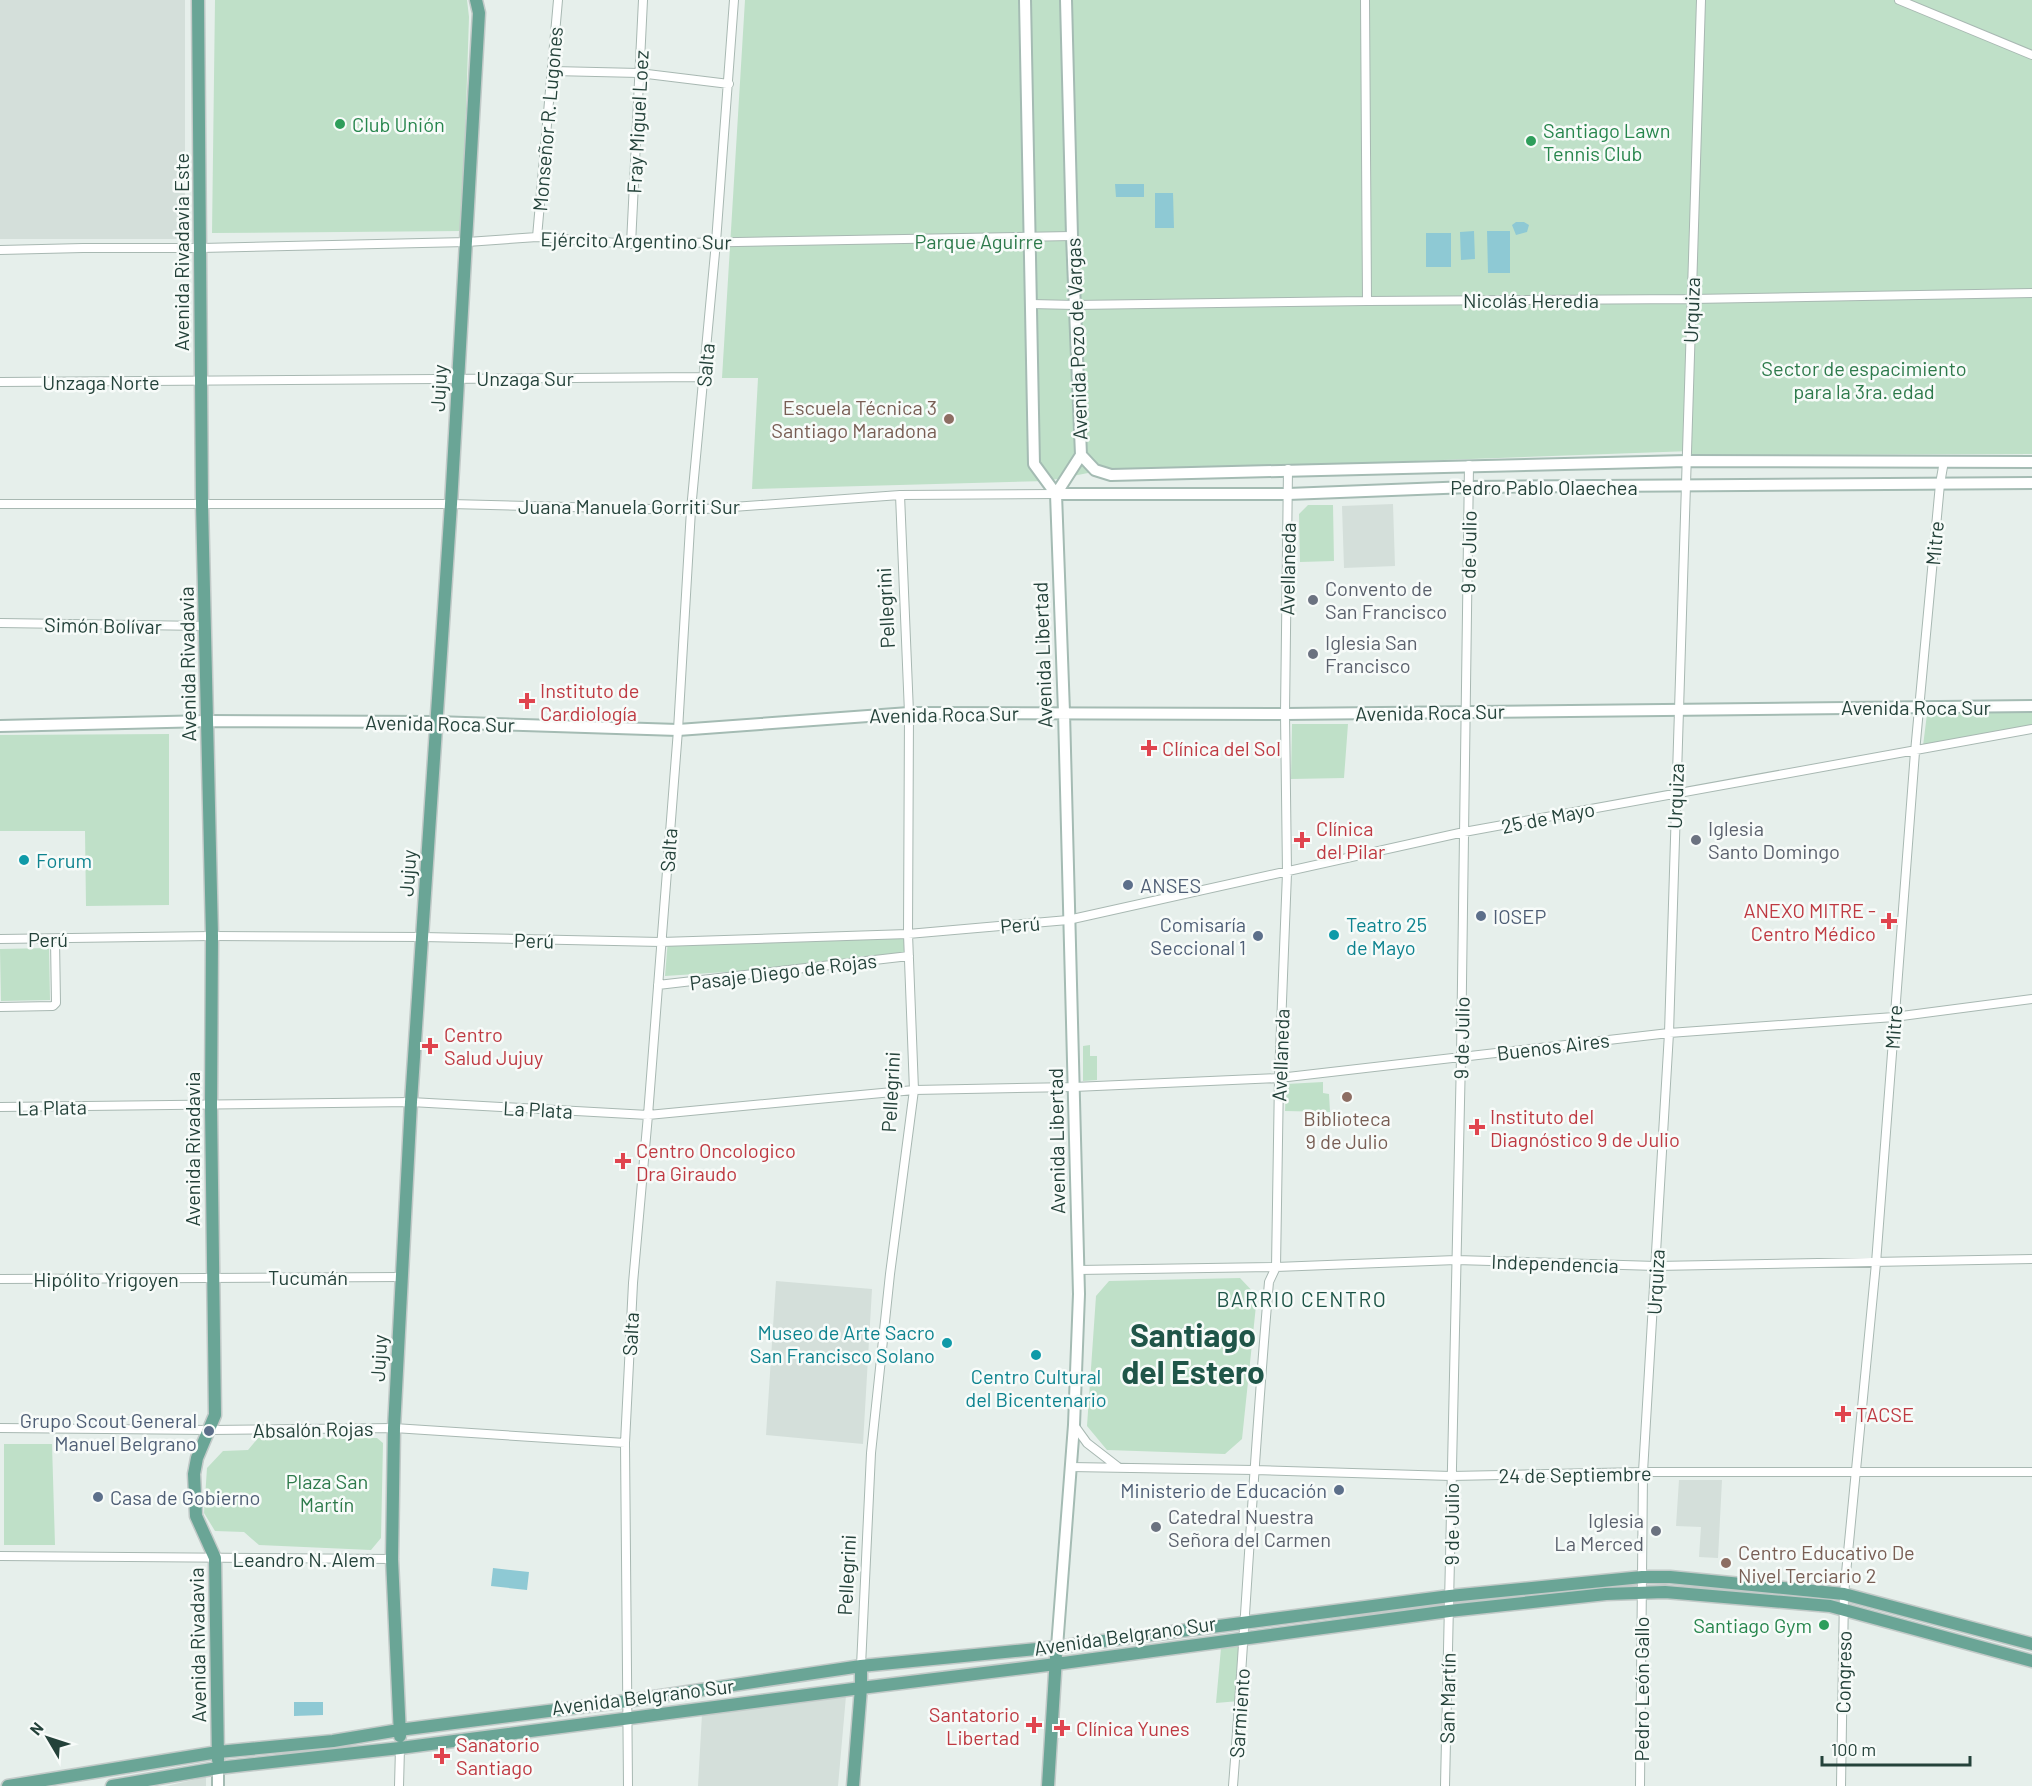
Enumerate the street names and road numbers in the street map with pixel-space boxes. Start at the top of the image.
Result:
street label: Monseñor R. Lugones [527,26,567,212]
street label: Fray Miguel Loez [621,50,653,194]
street label: Avenida Rivadavia Este [169,153,193,351]
street label: Ejército Argentino Sur [540,226,732,254]
street label: Avenida Pozo de Vargas [1060,237,1092,441]
street label: Urquiza [1678,277,1704,343]
street label: Nicolás Heredia [1463,288,1599,312]
street label: Salta [691,342,719,388]
street label: Jujuy [425,364,451,412]
street label: Unzaga Sur [476,366,574,390]
street label: Unzaga Norte [42,370,160,394]
street label: Pedro Pablo Olaechea [1450,475,1638,499]
street label: Juana Manuela Gorriti Sur [518,494,740,518]
street label: 9 de Julio [1455,510,1481,594]
street label: Mitre [1920,520,1948,566]
street label: Avellaneda [1274,522,1300,616]
street label: Pellegrini [871,567,899,649]
street label: Avenida Libertad [1027,581,1057,729]
street label: Avenida Rivadavia [174,586,200,742]
street label: Simón Bolívar [44,612,162,638]
street label: Avenida Roca Sur [1841,695,1991,719]
street label: Avenida Roca Sur [1355,699,1505,725]
street label: Avenida Roca Sur [869,701,1019,727]
street label: Avenida Roca Sur [365,710,515,736]
street label: Urquiza [1662,763,1688,829]
street label: 25 de Mayo [1499,796,1597,838]
street label: Salta [654,827,682,873]
street label: Jujuy [393,849,421,897]
street label: Perú [999,910,1041,938]
street label: Perú [28,927,68,951]
street label: Perú [514,928,554,952]
street label: Pasaje Diego de Rojas [688,948,878,994]
street label: 9 de Julio [1448,996,1474,1080]
street label: Mitre [1879,1004,1907,1050]
street label: Avellaneda [1266,1008,1294,1102]
street label: Buenos Aires [1495,1027,1611,1065]
street label: Pellegrini [876,1051,904,1133]
street label: Avenida Libertad [1043,1068,1069,1214]
street label: Avenida Rivadavia [180,1071,204,1227]
street label: La Plata [17,1094,87,1120]
street label: La Plata [503,1095,573,1123]
street label: Urquiza [1641,1248,1669,1316]
street label: Independencia [1491,1249,1619,1277]
street label: Tucumán [268,1265,348,1289]
street label: Hipólito Yrigoyen [33,1267,179,1291]
street label: Salta [617,1311,643,1357]
street label: Jujuy [365,1334,391,1382]
street label: Absalón Rojas [252,1416,374,1442]
street label: 24 de Septiembre [1498,1461,1652,1487]
street label: 9 de Julio [1439,1483,1463,1565]
street label: Pellegrini [832,1534,860,1616]
street label: Leandro N. Alem [233,1547,375,1571]
street label: Avenida Rivadavia [184,1567,210,1723]
street label: Avenida Belgrano Sur [1032,1610,1218,1660]
street label: Pedro León Gallo [1629,1616,1653,1762]
street label: Congreso [1830,1630,1856,1714]
street label: San Martín [1434,1652,1460,1744]
street label: Sarmiento [1224,1667,1254,1759]
street label: Avenida Belgrano Sur [550,1673,736,1719]

